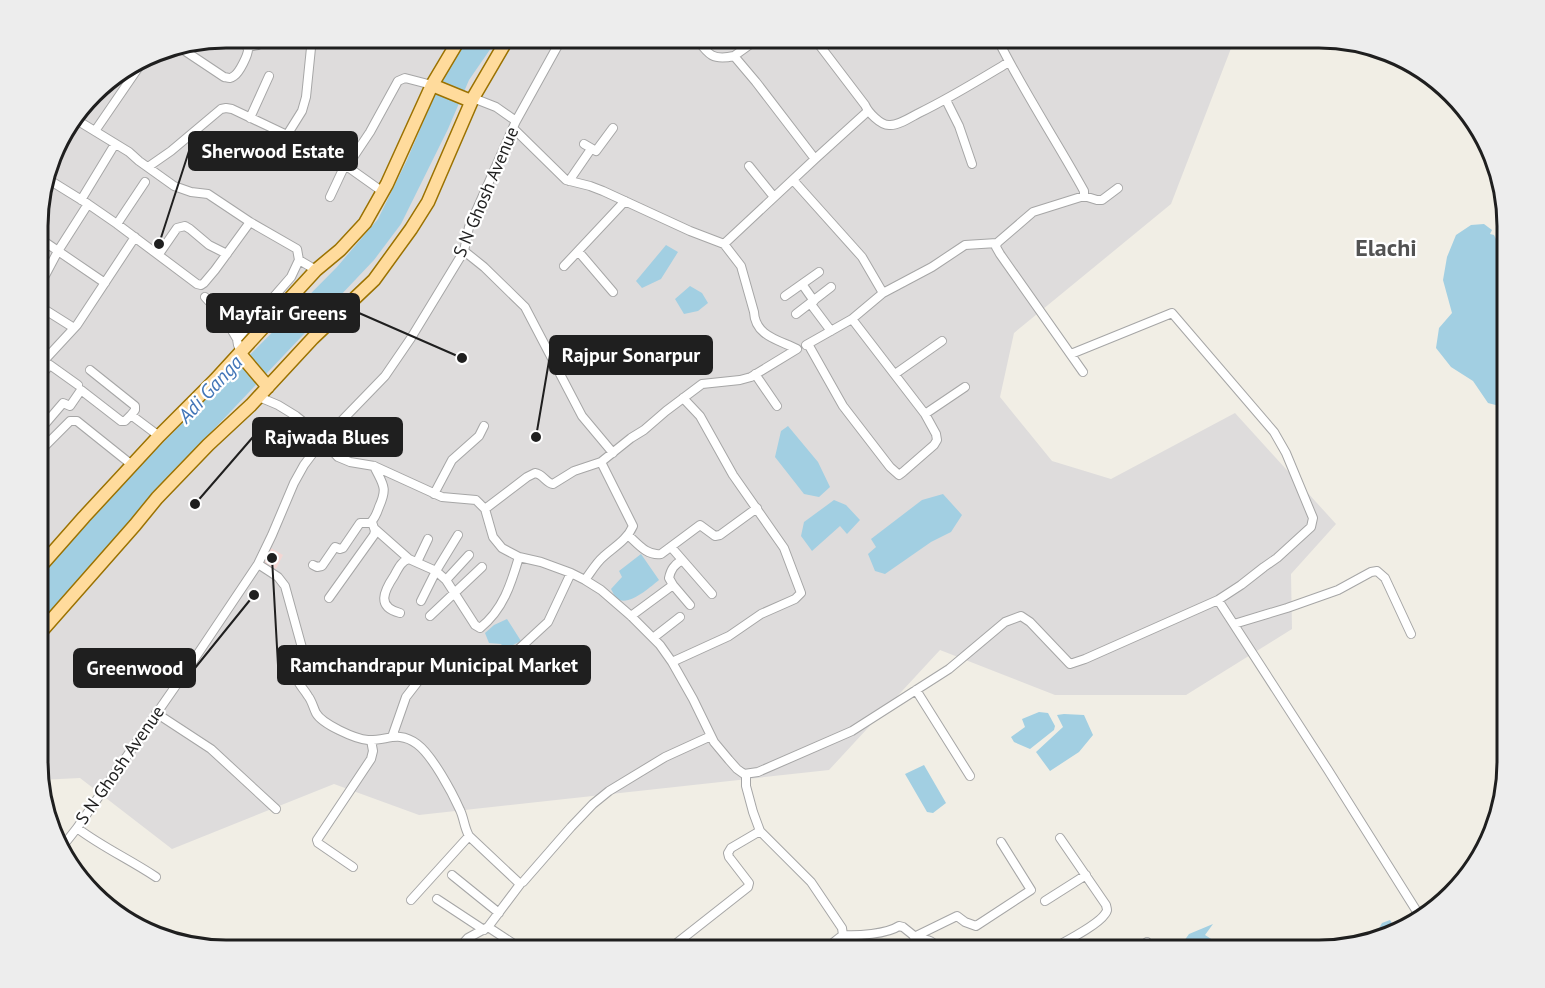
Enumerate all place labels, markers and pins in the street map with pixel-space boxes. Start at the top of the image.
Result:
callout: Sherwood Estate [189,132,357,170]
callout: Mayfair Greens [207,294,359,332]
callout: Rajpur Sonarpur [550,336,712,374]
callout: Rajwada Blues [253,418,402,456]
callout: Ramchandrapur Municipal Market [278,646,590,684]
callout: Greenwood [74,649,195,687]

